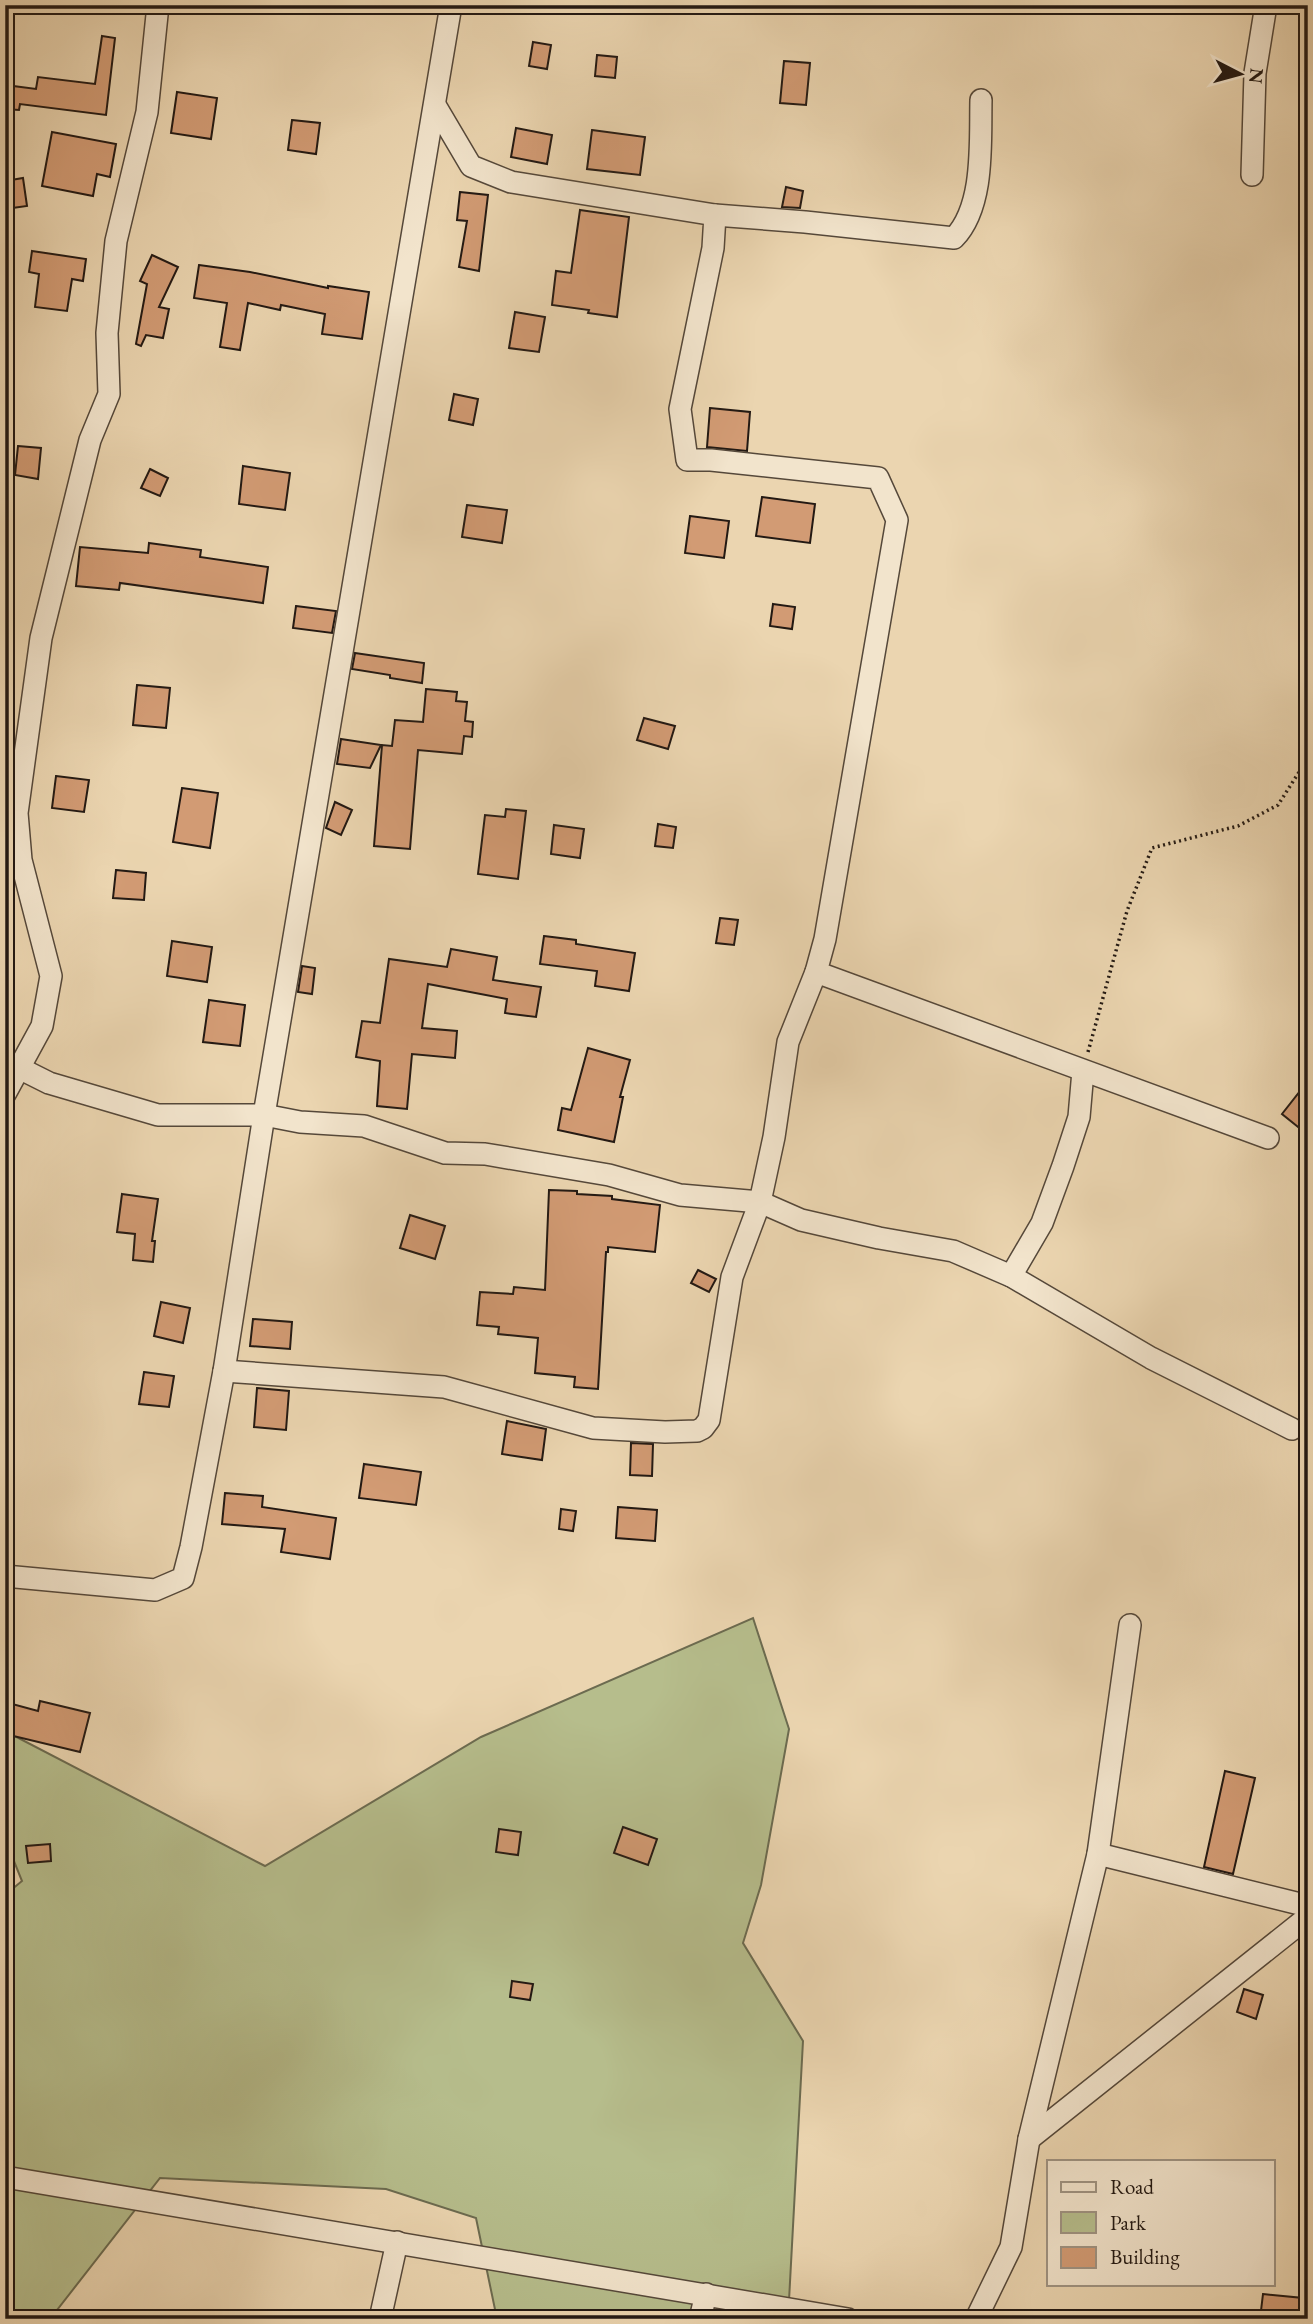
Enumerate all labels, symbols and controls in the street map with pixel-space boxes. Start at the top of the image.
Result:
north arrow [1204,38,1274,108]
text: N [1243,67,1270,85]
legend [1047,2160,1274,2286]
text: Road [1110,2173,1154,2200]
text: Park [1110,2209,1147,2236]
text: Building [1110,2243,1180,2270]

